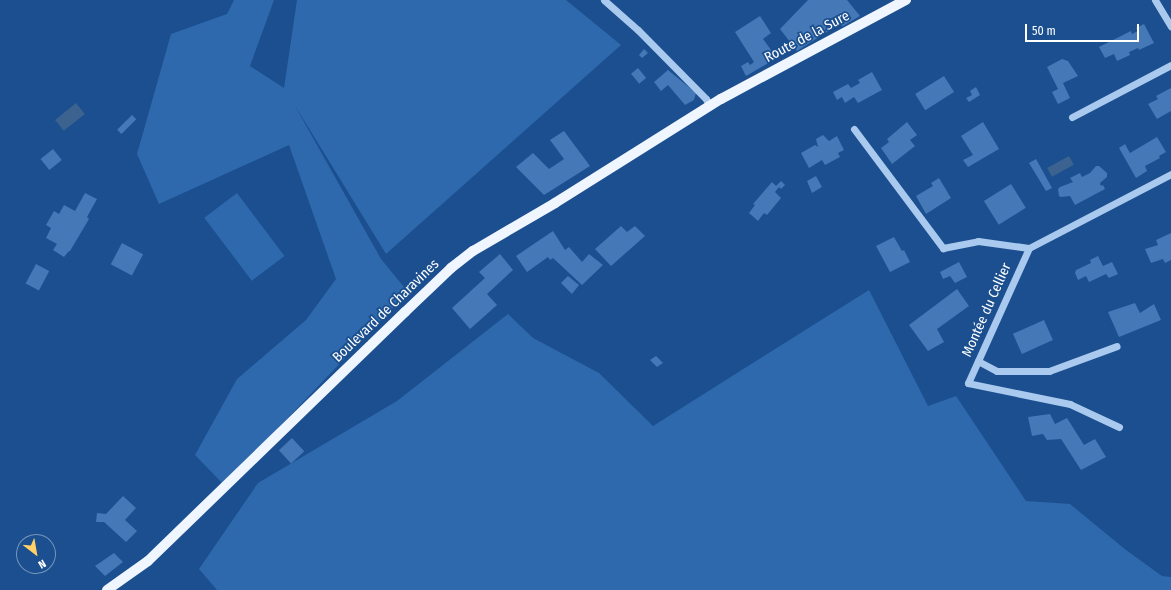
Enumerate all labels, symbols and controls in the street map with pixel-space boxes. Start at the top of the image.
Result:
street label: Route de la Sure [762,8,852,66]
scale bar [1027,16,1141,42]
text: 50 m [1032,24,1056,38]
street label: Boulevard de Charavines [329,256,443,366]
street label: Montée du Cellier [959,261,1015,359]
north arrow [16,534,56,574]
text: N [36,557,48,571]

